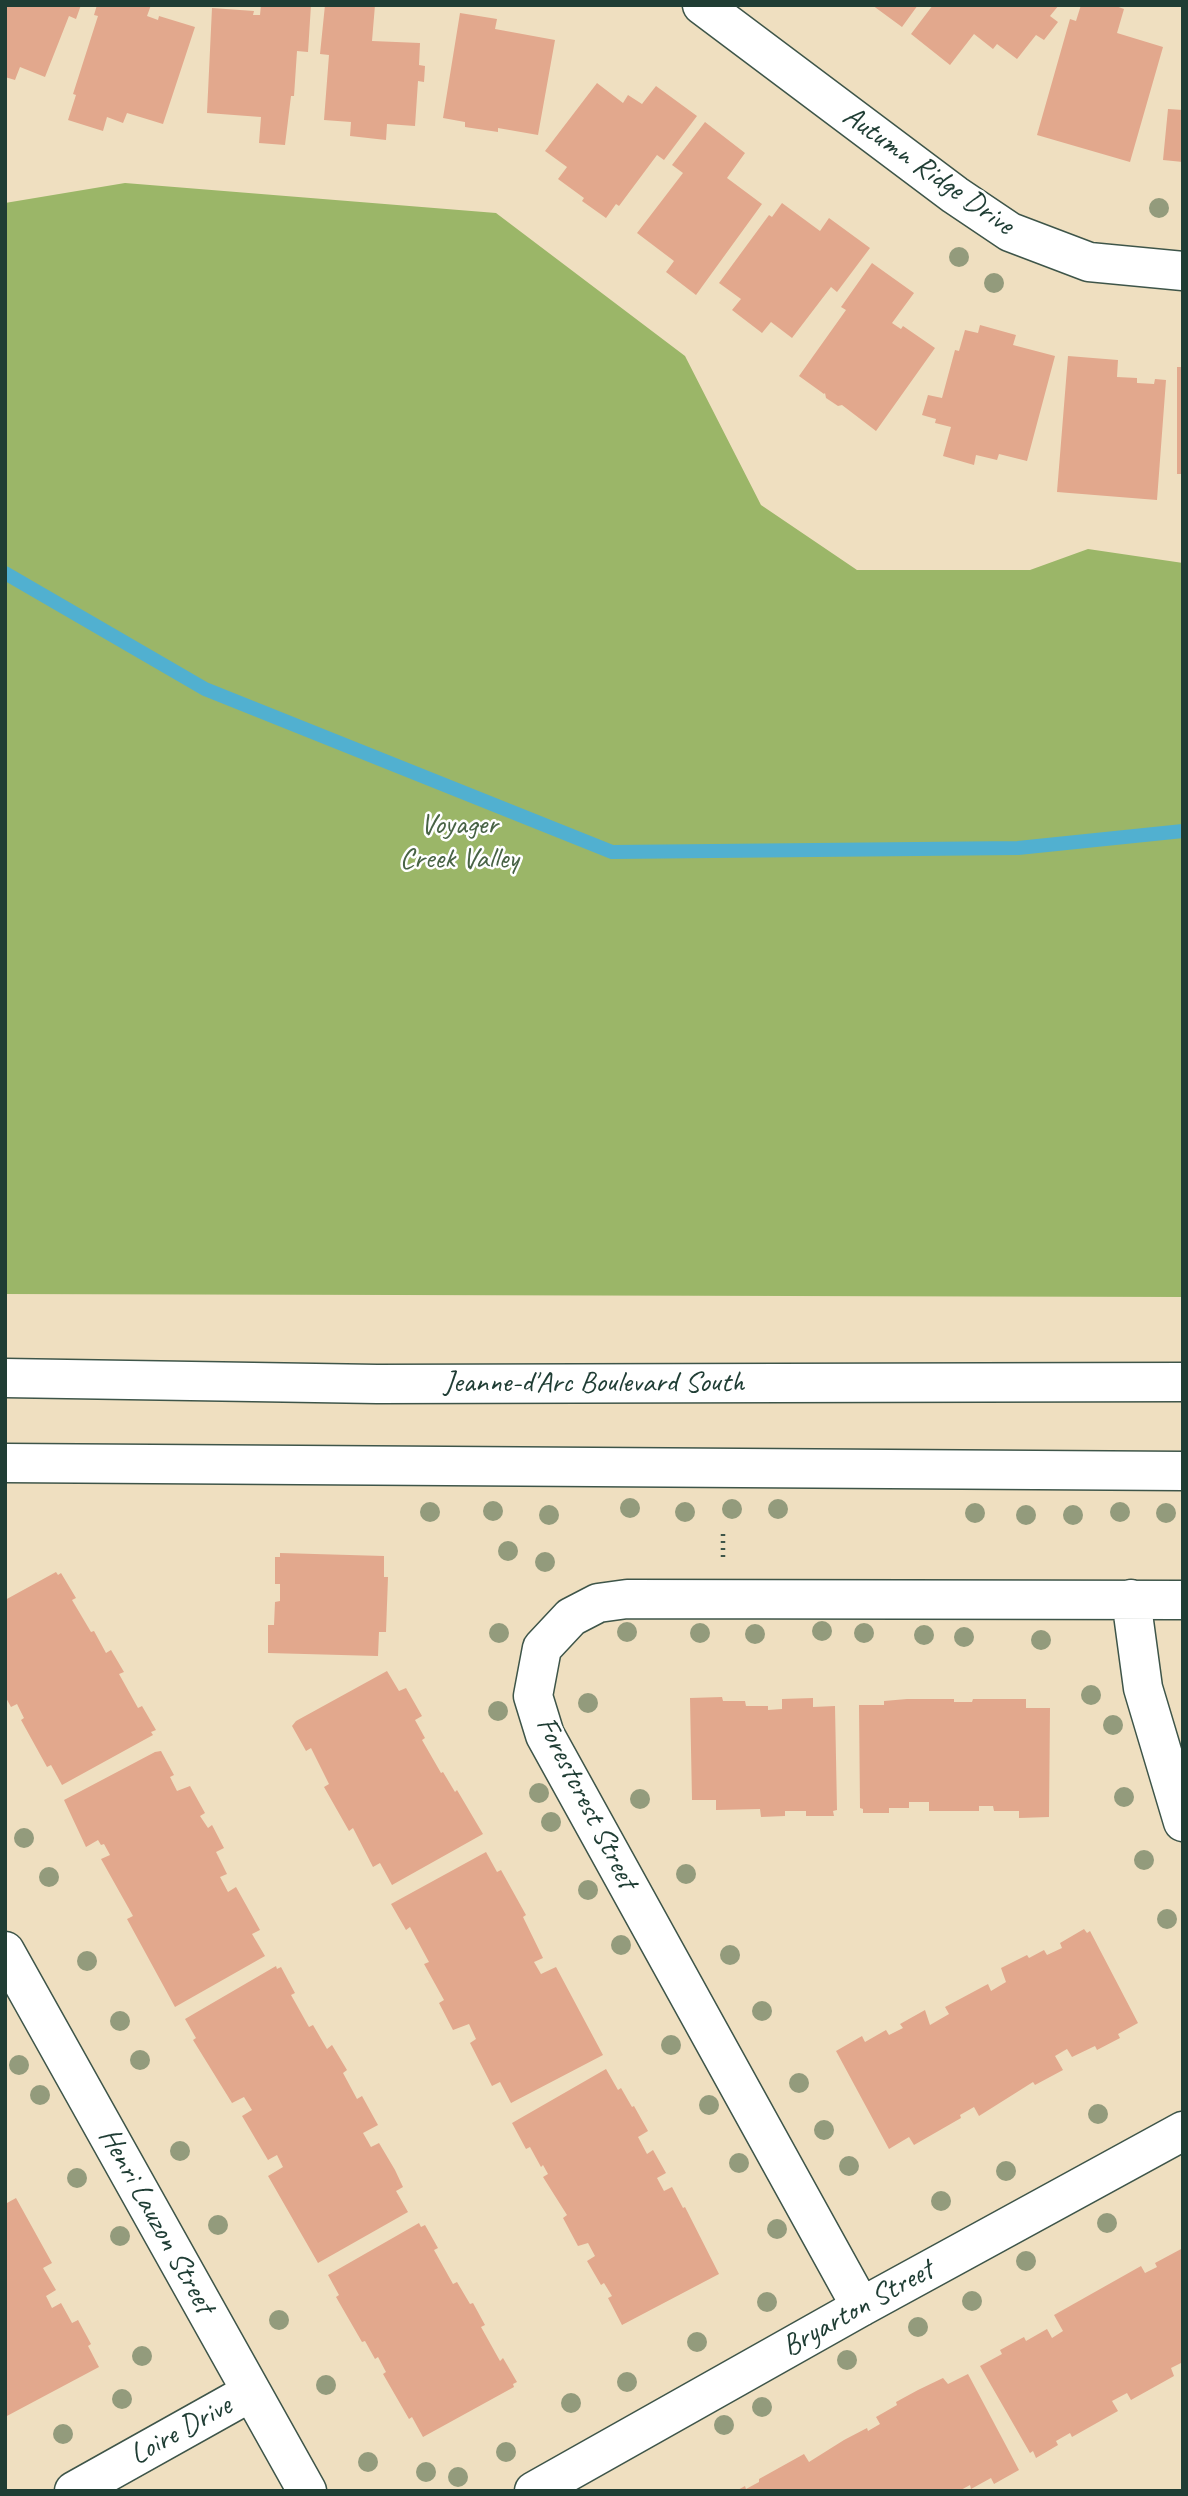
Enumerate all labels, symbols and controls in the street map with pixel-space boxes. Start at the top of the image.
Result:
street label: Autumn Ridge Drive [835,99,1021,243]
park label: Voyager Creek Valley [399,807,519,878]
street label: Jeanne-d'Arc Boulevard South [444,1365,744,1401]
street label: Forestcrest Street [527,1711,645,1895]
street label: Henri Lauzon Street [90,2122,222,2320]
street label: Bryarton Street [776,2253,940,2365]
street label: Loire Drive [124,2388,238,2474]

